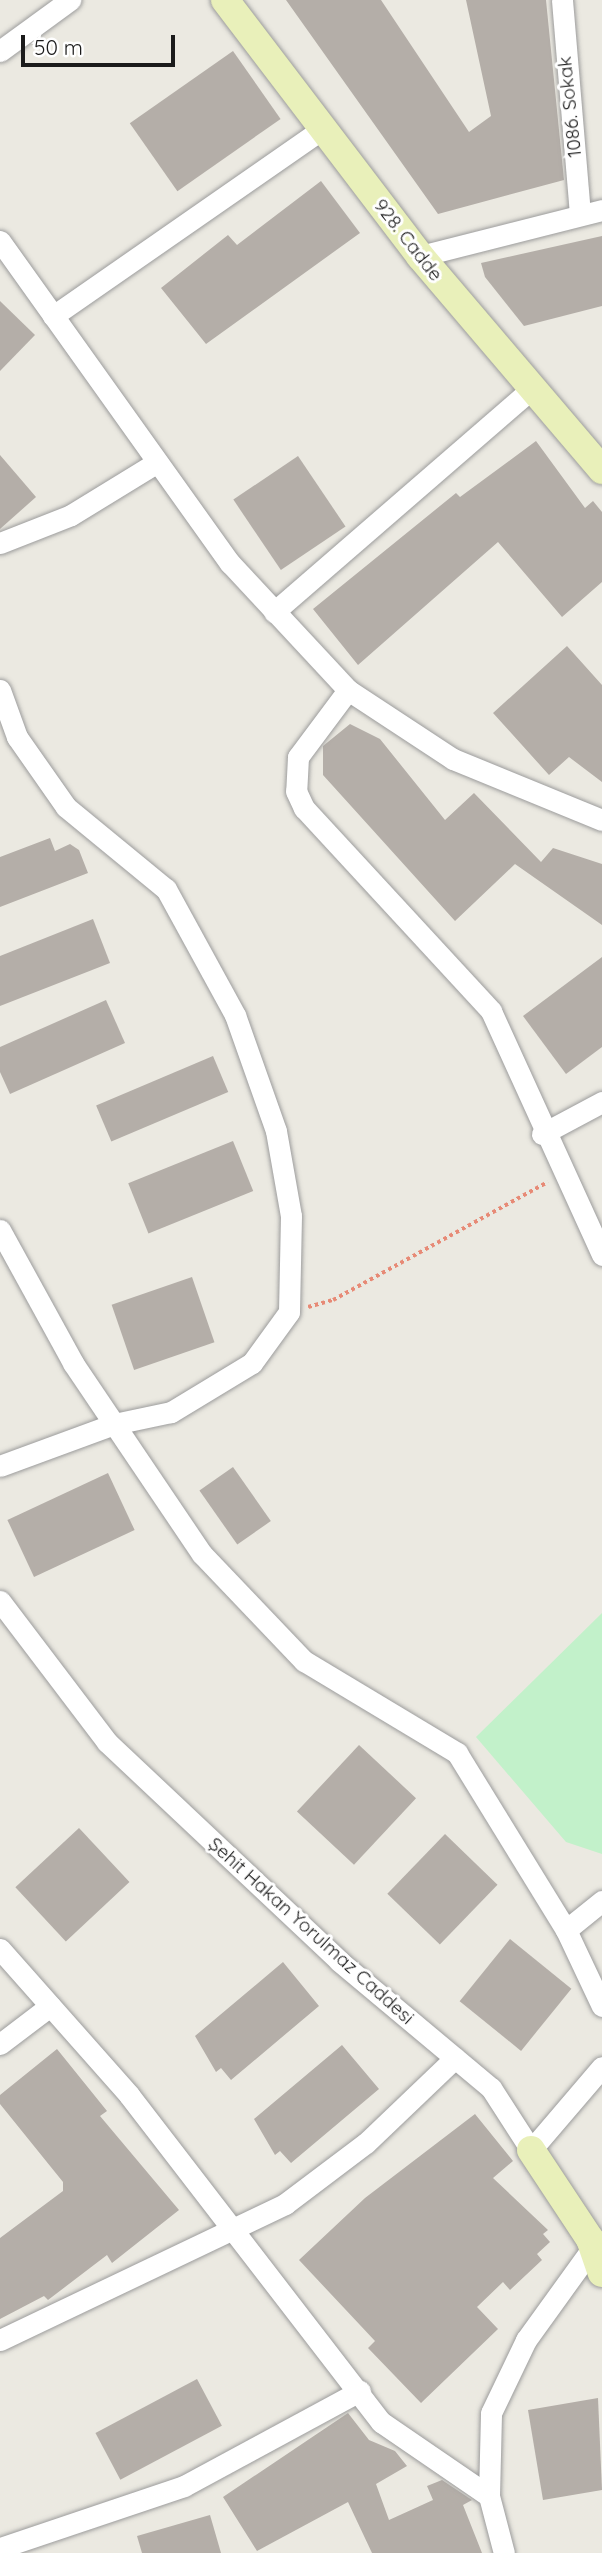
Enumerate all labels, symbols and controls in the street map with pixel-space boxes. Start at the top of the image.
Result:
scale bar [24,21,178,65]
text: 50 m [34,34,83,60]
street label: 1086. Sokak [553,55,587,159]
street label: 928. Cadde [369,194,447,286]
street label: Şehit Hakan Yorulmaz Caddesi [204,1833,418,2029]

